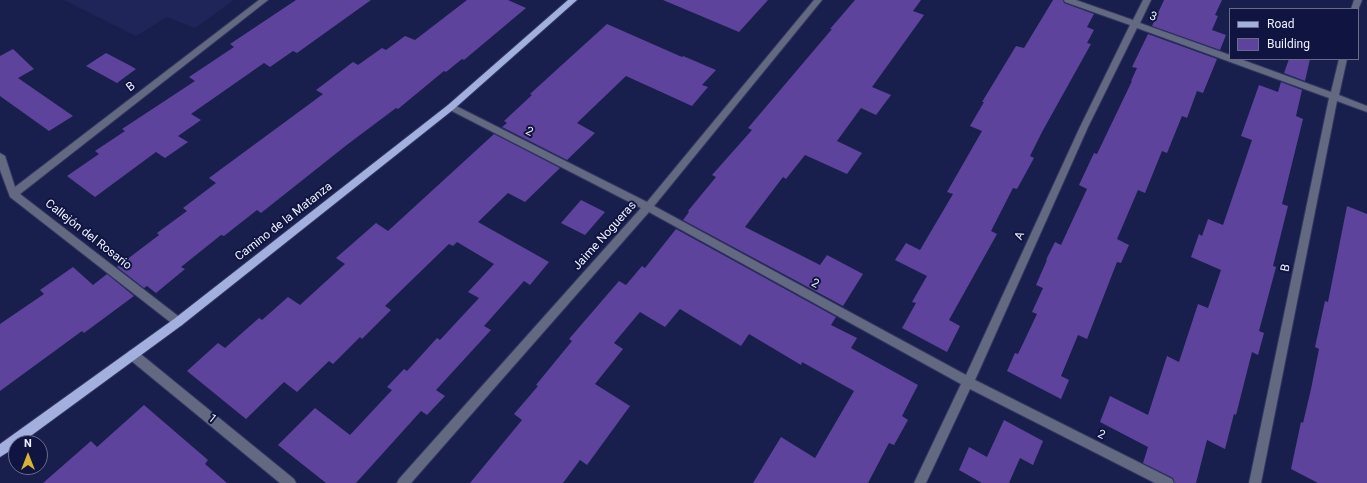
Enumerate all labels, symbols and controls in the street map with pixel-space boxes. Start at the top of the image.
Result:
legend [1229,8,1359,60]
street label: 3 [1147,9,1159,25]
text: Road [1267,17,1295,31]
text: Building [1267,37,1310,51]
street label: B [124,79,138,95]
street label: 2 [523,124,535,140]
street label: Camino de la Matanza [233,180,335,264]
street label: Callejón del Rosario [42,197,134,273]
street label: Jaime Nogueras [570,199,640,273]
street label: A [1012,229,1028,243]
street label: B [1278,263,1294,273]
street label: 2 [809,276,821,292]
street label: 1 [205,411,219,427]
street label: 2 [1095,427,1107,443]
north arrow [8,435,48,475]
text: N [24,437,32,450]

